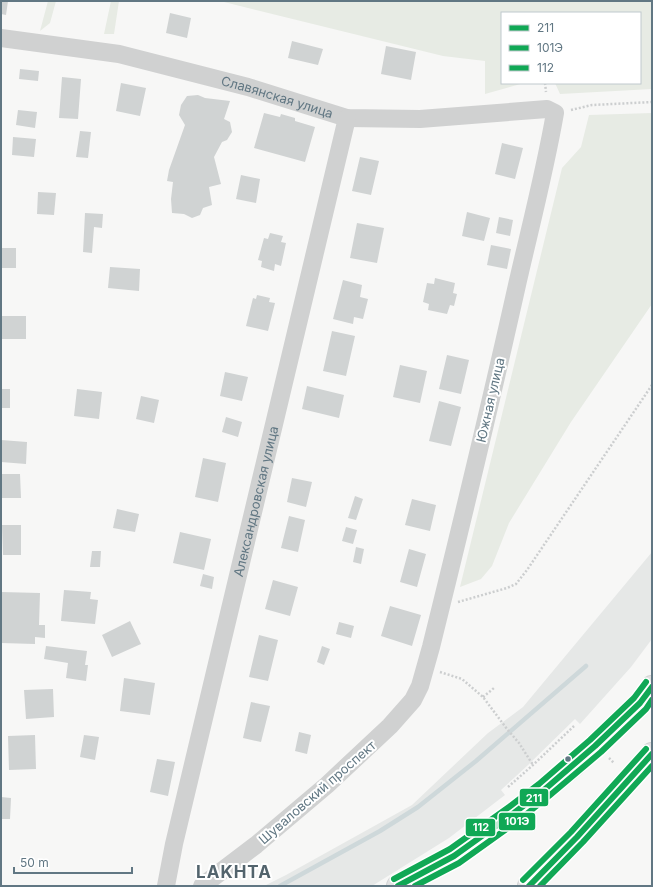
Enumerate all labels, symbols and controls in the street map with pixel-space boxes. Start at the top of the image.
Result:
legend [501,12,641,84]
text: 211 [537,20,554,35]
text: 101Э [537,40,563,55]
text: 112 [537,60,554,75]
street label: Славянская улица [220,72,335,121]
street label: Южная улица [472,356,508,444]
street label: Александровская улица [230,424,281,578]
street label: Шуваловский проспект [255,737,379,847]
unlabelled marker [563,754,573,764]
line badge: 211 [519,788,549,807]
text: 211 [526,791,542,805]
line badge: 101Э [498,812,536,831]
text: 101Э [504,814,530,828]
line badge: 112 [465,818,496,837]
text: 112 [473,820,489,834]
scale bar [14,849,132,875]
text: 50 m [20,855,49,870]
district label: LAKHTA [196,862,272,882]

